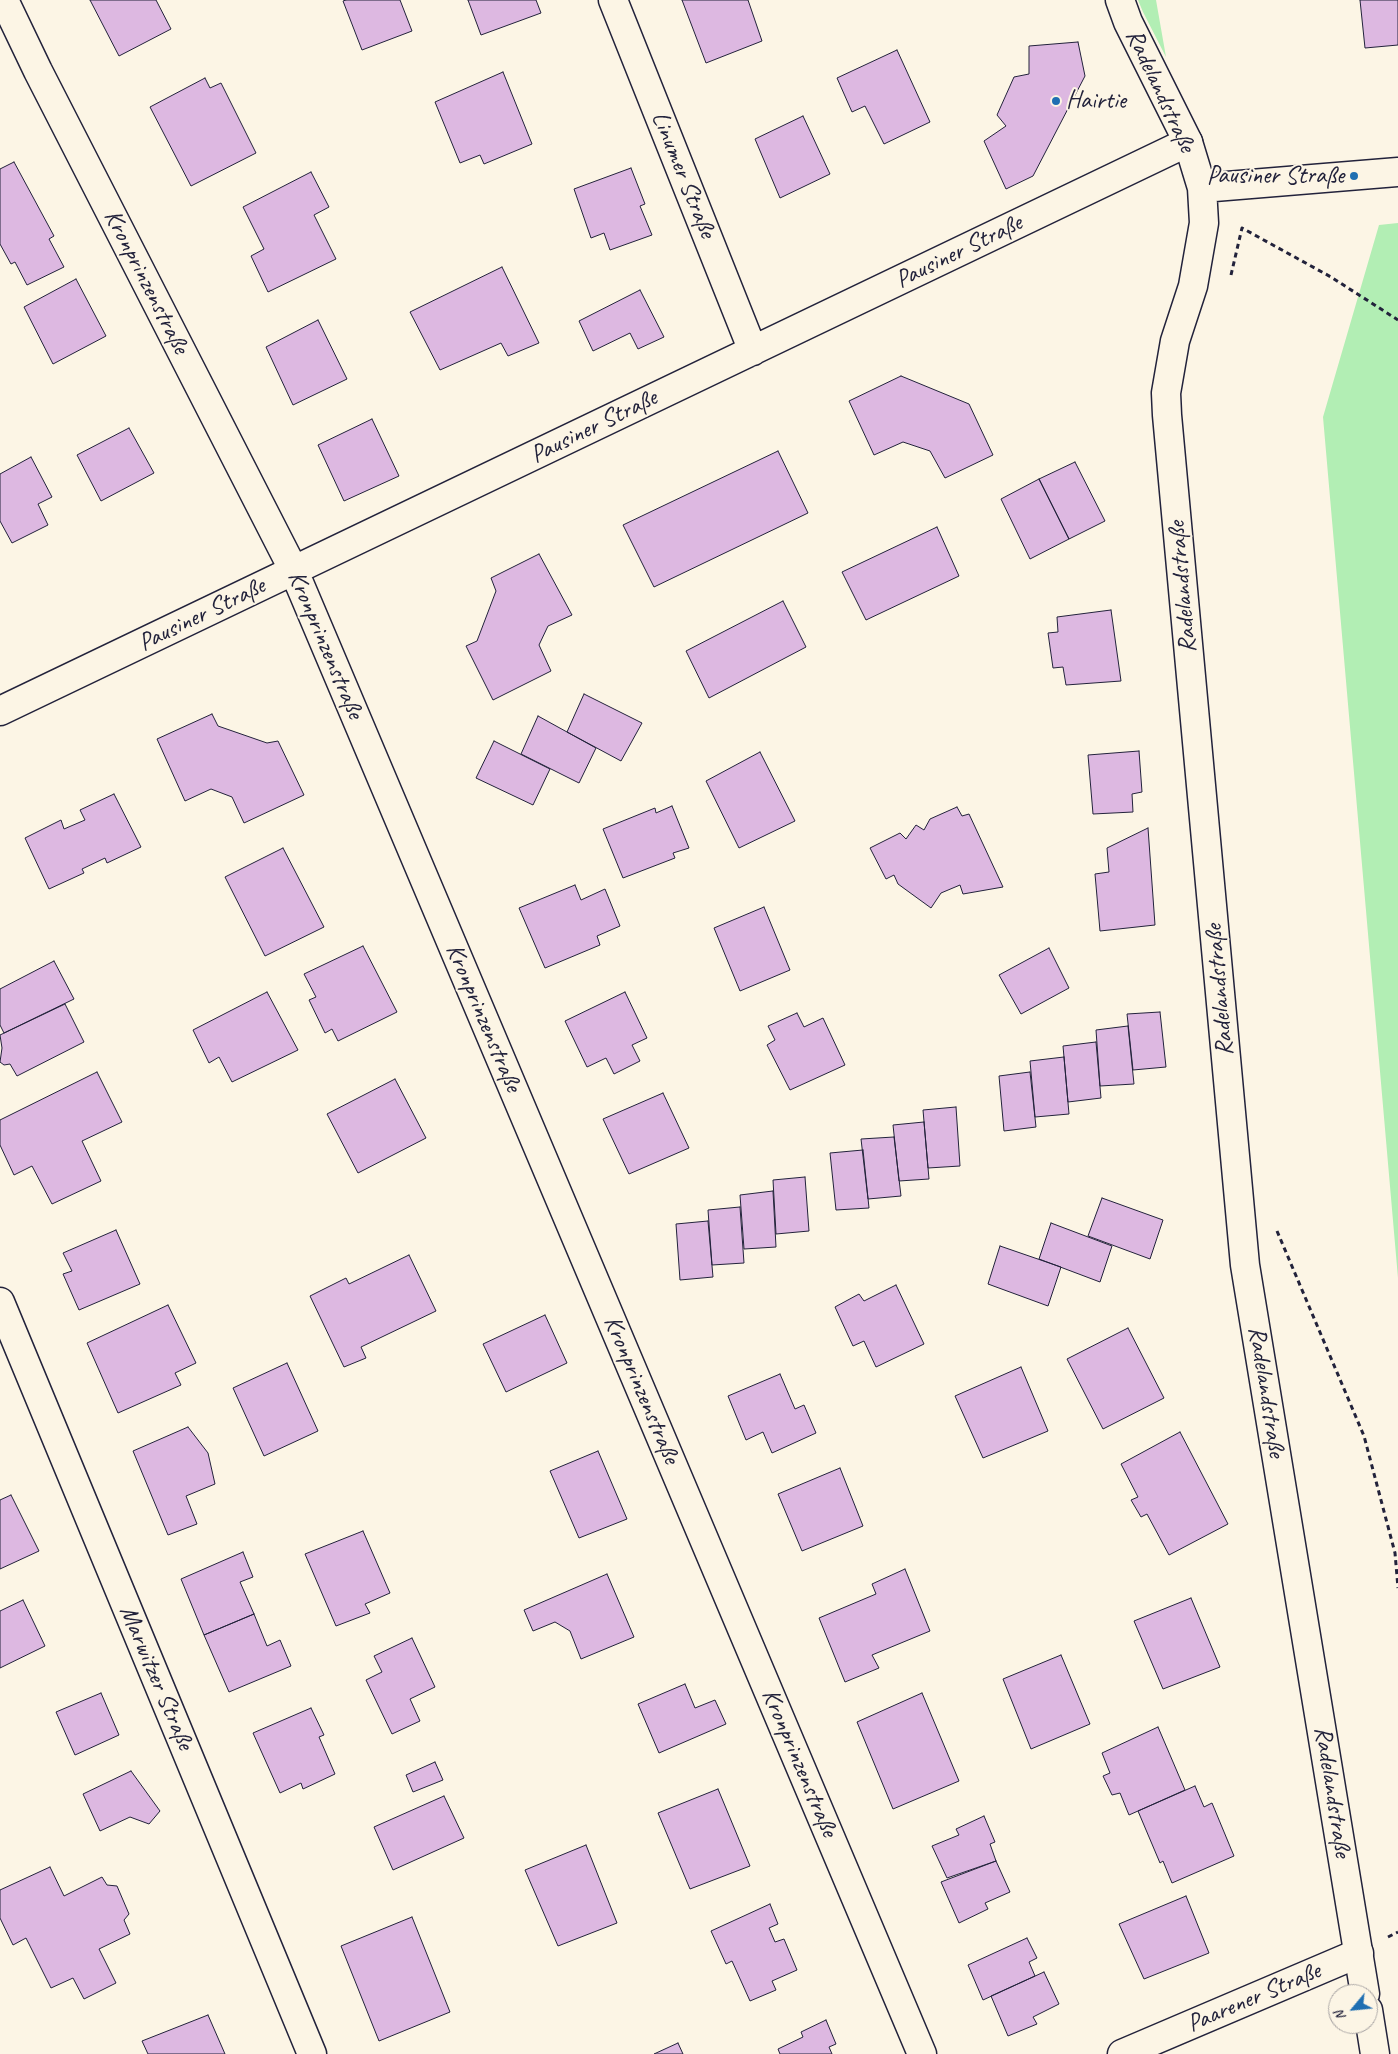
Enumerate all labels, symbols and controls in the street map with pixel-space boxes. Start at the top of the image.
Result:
street label: Radelandstraße [1118,25,1202,157]
place label: Hairtie [1066,86,1126,116]
marker: Hairtie [1050,95,1062,107]
street label: Linumer Straße [644,108,722,242]
place label: Pausiner Straße [1207,161,1344,191]
marker: Pausiner Straße [1348,170,1360,182]
street label: Kronprinzenstraße [97,205,195,359]
street label: Pausiner Straße [891,208,1027,296]
street label: Pausiner Straße [526,383,662,471]
street label: Radelandstraße [1162,520,1204,654]
street label: Kronprinzenstraße [280,566,370,724]
street label: Pausiner Straße [134,571,270,659]
street label: Radelandstraße [1199,923,1241,1057]
street label: Kronprinzenstraße [438,939,528,1097]
street label: Kronprinzenstraße [596,1311,686,1469]
street label: Radelandstraße [1241,1324,1291,1460]
street label: Marwitzer Straße [112,1601,200,1755]
street label: Kronprinzenstraße [754,1684,844,1842]
street label: Radelandstraße [1307,1724,1357,1860]
street label: Paarener Straße [1183,1956,1325,2040]
north arrow [1328,1984,1378,2034]
text: N [1331,2008,1350,2024]

